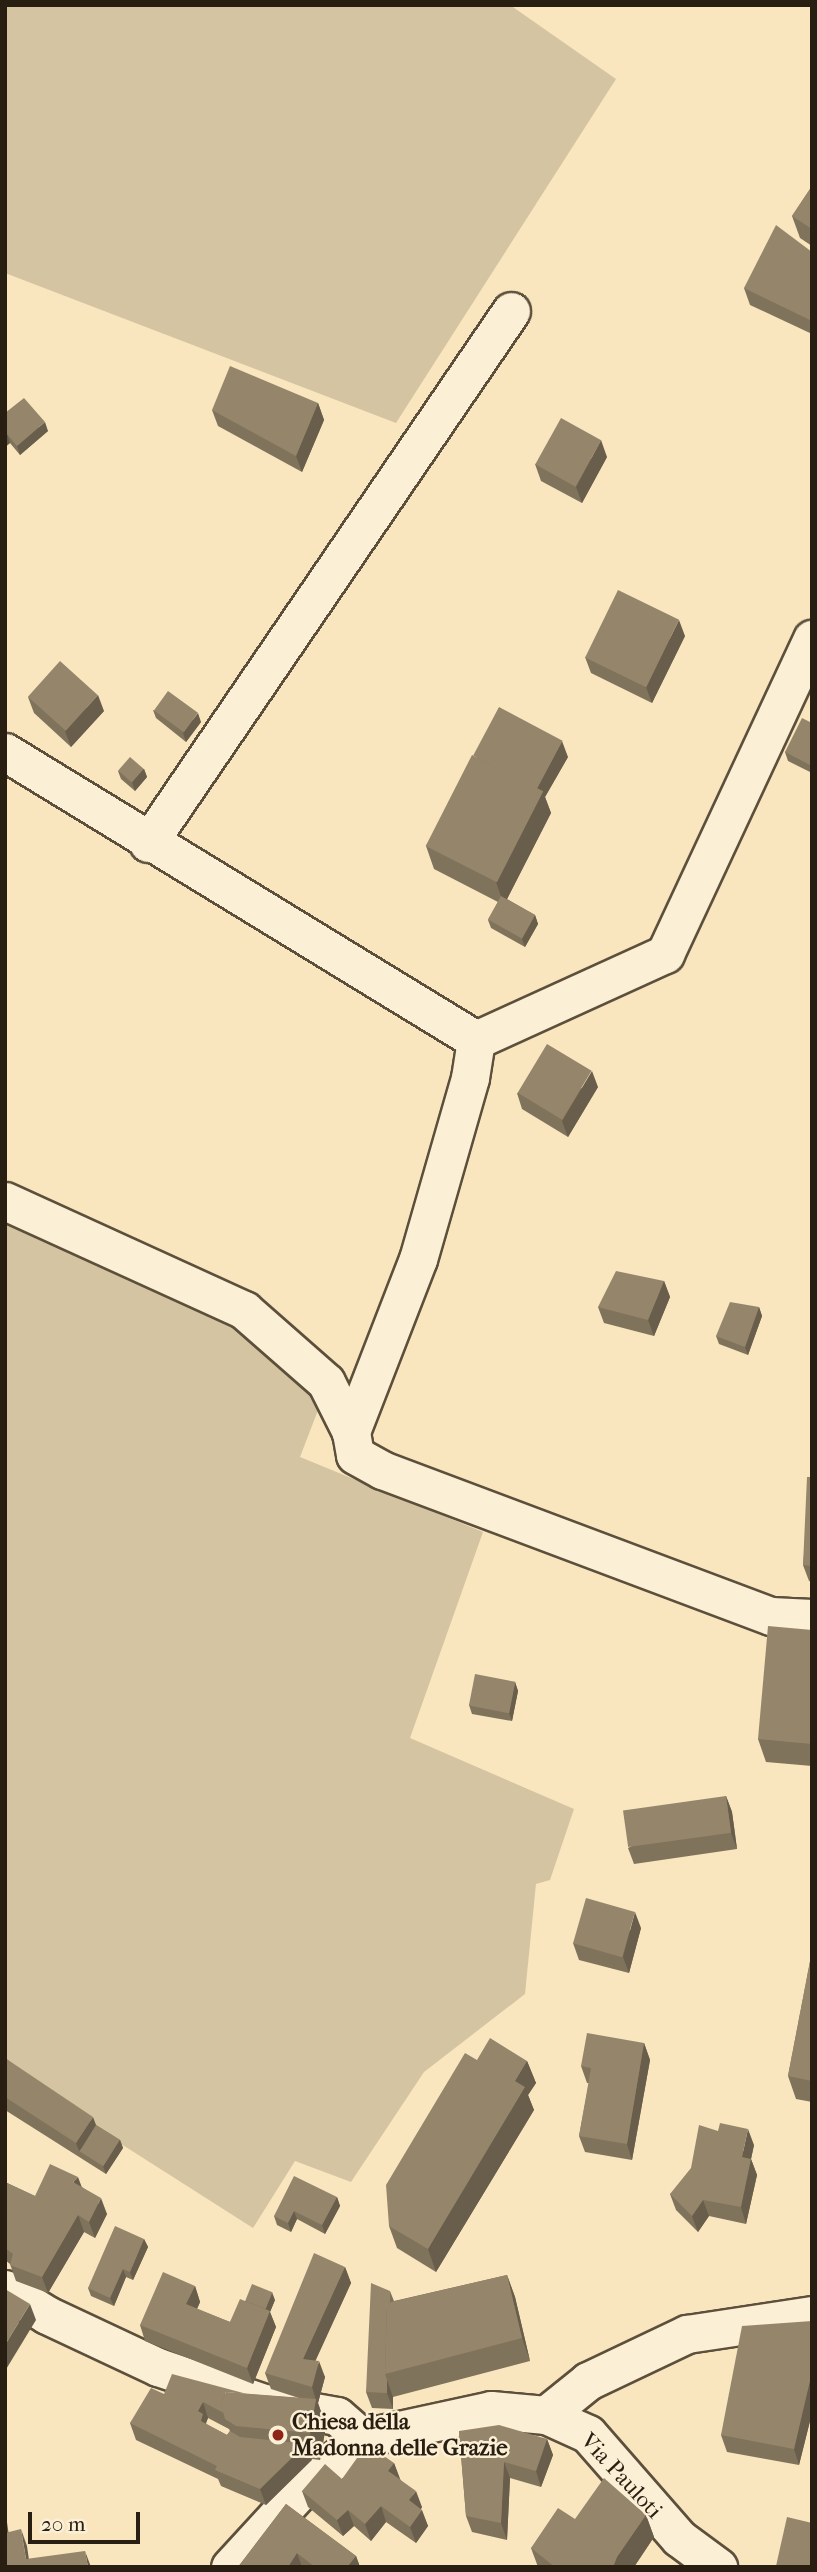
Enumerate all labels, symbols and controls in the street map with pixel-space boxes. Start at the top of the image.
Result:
place label: Chiesa della Madonna delle Grazie [292,2408,508,2462]
marker: Chiesa della Madonna delle Grazie [270,2427,286,2443]
street label: Via Pauloti [574,2427,668,2525]
scale bar [32,2498,144,2542]
text: 20 m [41,2512,85,2536]

